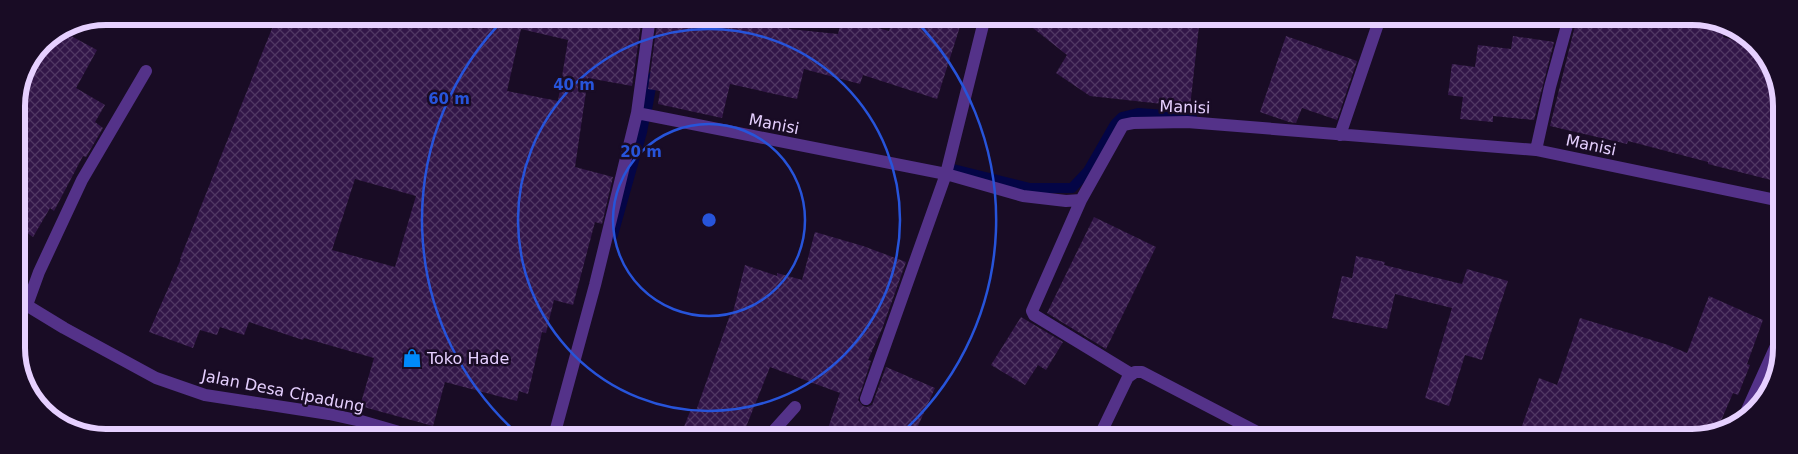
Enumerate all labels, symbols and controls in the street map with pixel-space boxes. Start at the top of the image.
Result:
text: 40 m [553,76,595,94]
text: 60 m [428,90,470,108]
street label: Manisi [1159,97,1211,117]
street label: Manisi [747,110,801,138]
street label: Manisi [1564,130,1618,160]
text: 20 m [620,143,662,161]
centre of rings [700,211,718,229]
shop icon: Toko Hade [401,347,423,369]
place label: Toko Hade [426,349,509,368]
street label: Jalan Desa Cipadung [199,366,366,416]

